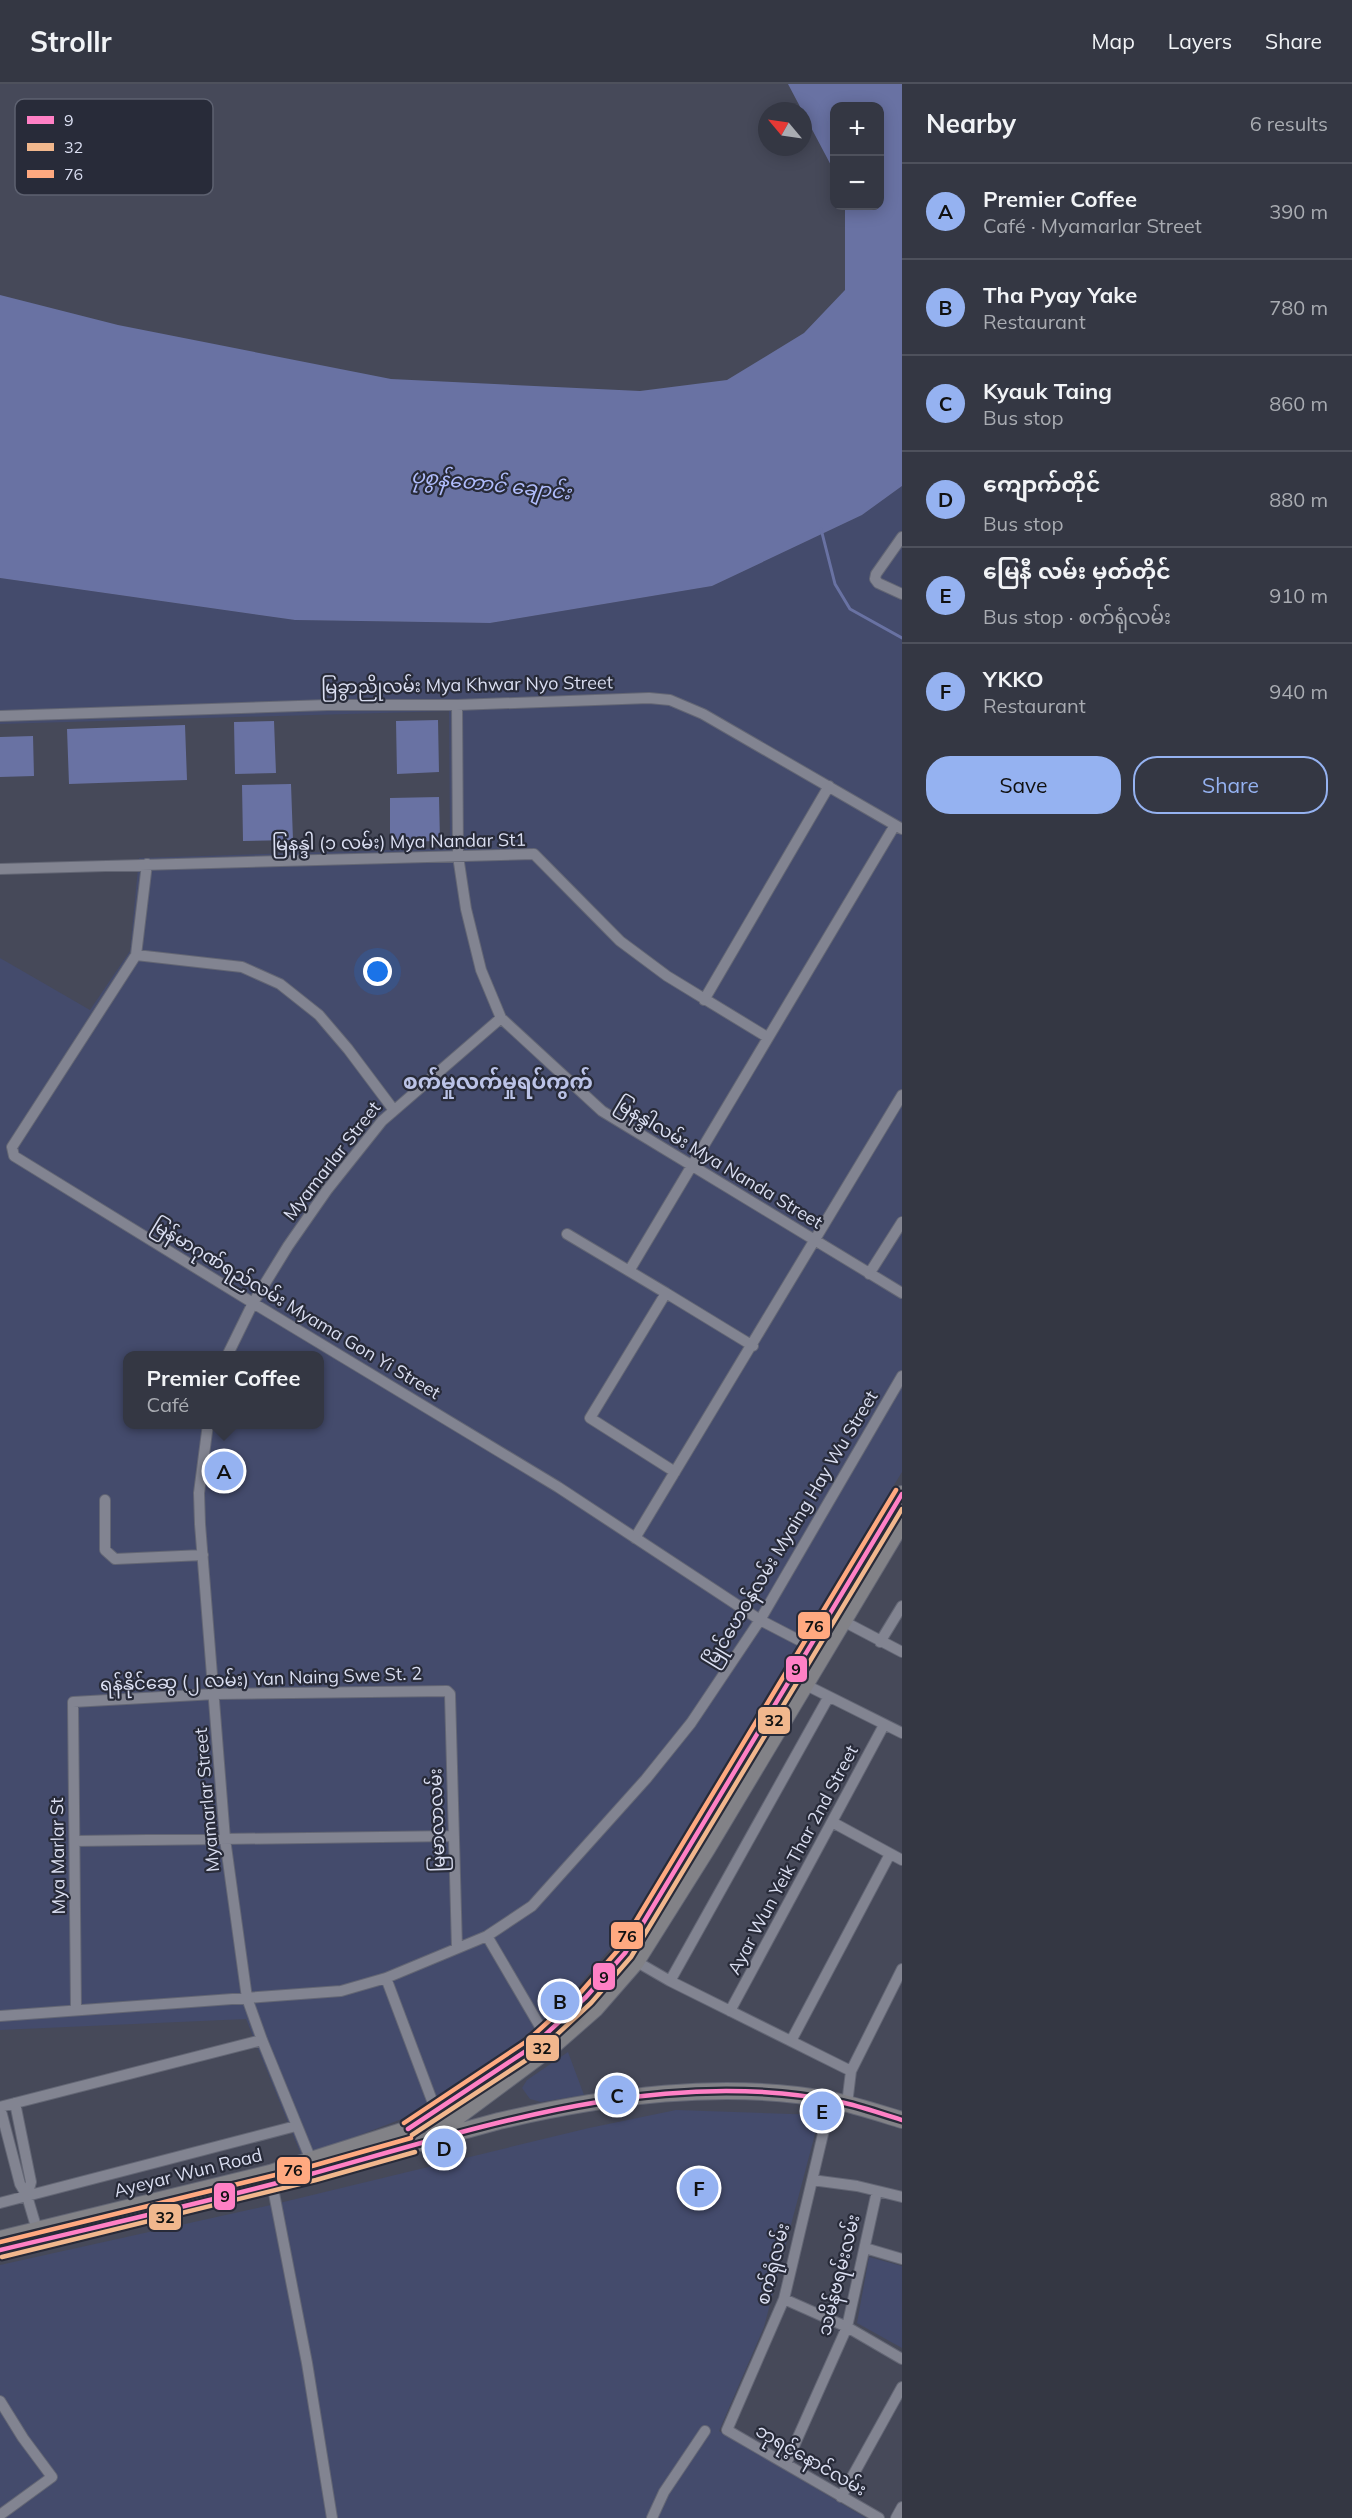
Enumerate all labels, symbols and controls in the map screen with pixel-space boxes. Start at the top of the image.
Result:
text: Strollr [30,24,112,59]
text: Map [1092,28,1135,54]
text: Layers [1168,28,1232,54]
text: Share [1265,28,1322,54]
legend [15,99,213,195]
north arrow [758,102,812,156]
map controls [830,102,884,210]
button: + [830,102,884,156]
text: Nearby [926,107,1016,140]
text: 9 [64,110,74,130]
text: 6 results [1250,111,1328,136]
text: 32 [64,137,83,157]
button: − [830,156,884,210]
text: 76 [64,164,83,184]
text: Premier Coffee [983,185,1137,213]
text: A [938,199,953,224]
text: 390 m [1269,199,1328,224]
text: Café · Myamarlar Street [983,213,1202,238]
text: Tha Pyay Yake [983,281,1137,309]
text: B [939,295,952,320]
text: 780 m [1269,295,1328,320]
text: Restaurant [983,309,1086,334]
text: Kyauk Taing [983,377,1112,405]
text: C [939,391,952,416]
text: 860 m [1269,391,1328,416]
text: Bus stop [983,405,1063,430]
water label: ပုစွန်တောင် ချောင်း [409,462,573,509]
text: ကျောက်တိုင် [983,470,1100,498]
text: D [938,487,953,512]
text: 880 m [1269,487,1328,512]
text: Bus stop [983,511,1063,536]
text: မြေနီ လမ်း မှတ်တိုင် [983,557,1171,585]
text: E [940,583,951,608]
text: 910 m [1269,583,1328,608]
text: Bus stop · စက်ရုံလမ်း [983,604,1171,629]
text: YKKO [983,665,1044,693]
street label: မြခွာညိုလမ်း Mya Khwar Nyo Street [321,668,613,703]
text: F [940,679,951,704]
text: 940 m [1269,679,1328,704]
text: Restaurant [983,693,1086,718]
button: Save [926,756,1121,814]
button: Share [1133,756,1328,814]
street label: မြနန္ဒါ (၁ လမ်း) Mya Nandar St1 [272,827,526,860]
your location [363,957,392,986]
district label: စက်မှုလက်မှုရပ်ကွက် [403,1066,593,1099]
street label: မြနန္ဒါလမ်း Mya Nanda Street [609,1091,827,1237]
street label: Myamarlar Street [278,1097,385,1225]
street label: မြန်မာဂုဏ်ရည်လမ်း Myama Gon Yi Street [146,1212,445,1407]
popup [123,1351,324,1429]
text: Premier Coffee [147,1364,300,1392]
street label: မြိုင်ဟေဝန်လမ်း Myaing Hay Wu Street [697,1385,886,1673]
text: Café [147,1392,189,1417]
pin: A [204,1448,244,1494]
line badge: 76 [797,1611,831,1640]
text: 76 [804,1616,824,1636]
line badge: 9 [785,1655,808,1683]
street label: ရန်နိုင်ဆွေ (၂ လမ်း) Yan Naing Swe St. 2 [100,1659,422,1700]
text: 9 [791,1659,801,1679]
line badge: 32 [757,1706,791,1735]
text: 32 [764,1710,784,1730]
street label: Myamarlar Street [189,1727,224,1873]
street label: Ayar Wun Yeik Thar 2nd Street [722,1741,863,1978]
street label: မြမာလာလမ်း [422,1768,454,1872]
street label: Mya Marlar St [45,1797,70,1915]
line badge: 76 [610,1921,644,1950]
text: 76 [617,1926,637,1946]
line badge: 9 [592,1962,616,1991]
text: 9 [599,1967,609,1987]
pin: B [540,1978,580,2024]
line badge: 32 [525,2034,560,2062]
text: 32 [532,2038,552,2058]
pin: C [598,2072,636,2118]
pin: E [802,2088,842,2134]
pin: D [424,2126,464,2170]
street label: Ayeyar Wun Road [111,2143,264,2202]
line badge: 76 [276,2156,311,2185]
text: 76 [283,2160,303,2180]
pin: F [680,2166,718,2210]
line badge: 9 [213,2182,236,2211]
text: 9 [220,2186,230,2206]
line badge: 32 [148,2203,182,2231]
text: 32 [155,2207,175,2227]
street label: သမိန်ဗရမ်းလမ်း [810,2211,869,2339]
street label: စက်ရုံလမ်း [750,2220,798,2308]
street label: ဘုရင့်နောင်လမ်း [750,2418,871,2504]

